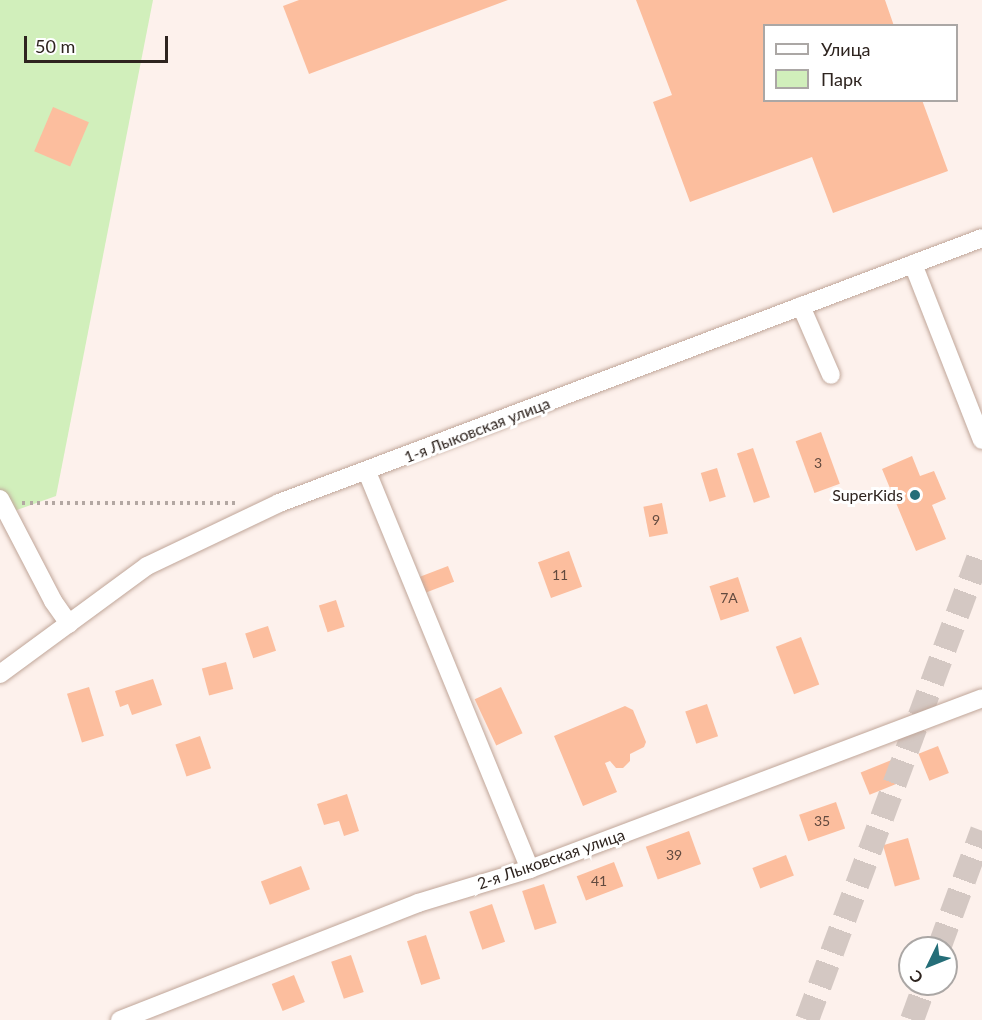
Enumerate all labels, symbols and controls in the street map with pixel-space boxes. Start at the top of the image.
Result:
scale bar [27,24,171,62]
legend [763,24,958,102]
text: 50 m [35,35,75,57]
text: Улица [821,38,871,60]
text: Парк [821,68,862,90]
street label: 1-я Лыковская улица [401,393,553,467]
house number: 3 [814,455,822,471]
place label: SuperKids [832,485,903,505]
marker: SuperKids [908,488,922,502]
house number: 9 [652,512,660,528]
house number: 11 [552,567,568,583]
house number: 7А [720,590,738,606]
house number: 35 [814,813,830,829]
street label: 2-я Лыковская улица [475,825,627,893]
house number: 39 [666,847,682,863]
house number: 41 [591,873,607,889]
north arrow [898,936,958,996]
text: С [905,967,926,988]

